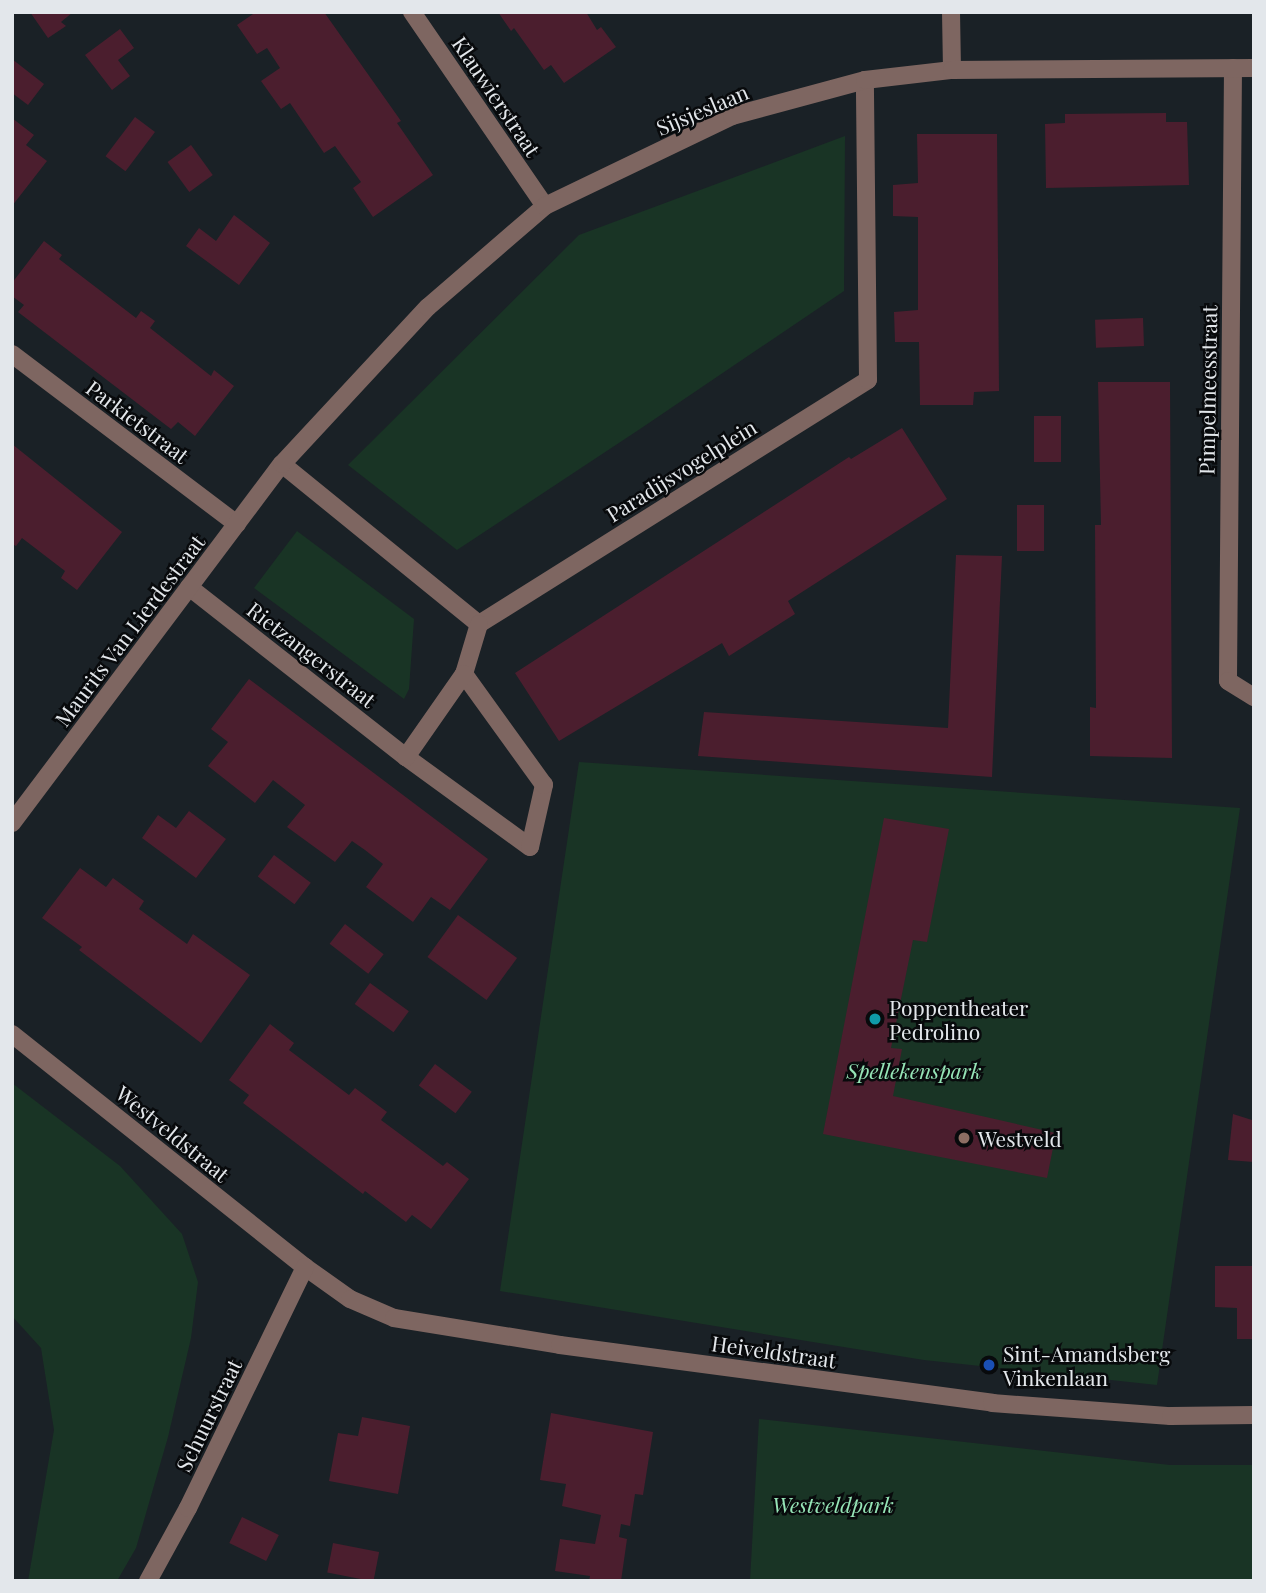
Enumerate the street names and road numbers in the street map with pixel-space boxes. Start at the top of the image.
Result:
street label: Klauwierstraat [448,31,546,161]
street label: Sijsjeslaan [652,78,752,140]
street label: Pimpelmeesstraat [1193,305,1221,475]
street label: Parkietstraat [82,374,194,468]
street label: Paradijsvogelplein [601,414,761,526]
street label: Maurits Van Lierdestraat [49,529,209,731]
street label: Rietzangerstraat [243,596,381,712]
street label: Westveldstraat [111,1080,235,1186]
street label: Heiveldstraat [710,1330,838,1372]
street label: Schuurstraat [170,1355,246,1475]

